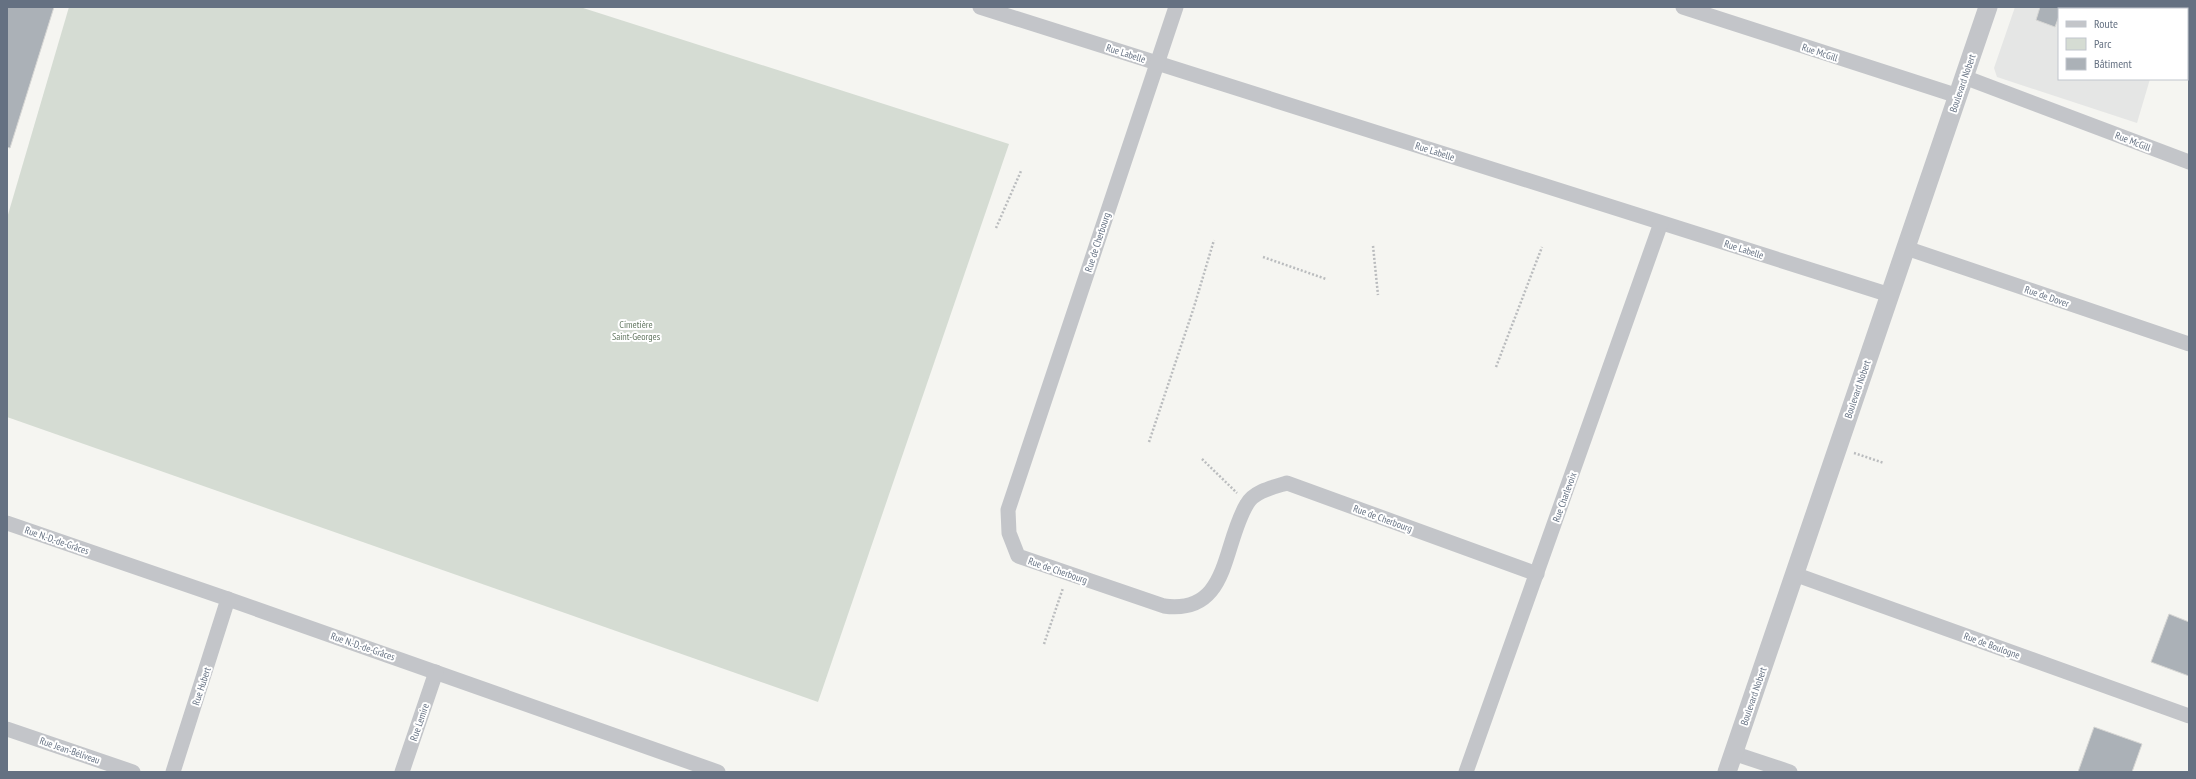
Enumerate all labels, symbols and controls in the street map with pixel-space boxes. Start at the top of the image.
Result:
legend [2058,8,2188,80]
text: Route [2094,16,2118,31]
text: Parc [2094,36,2112,51]
street label: Rue Labelle [1104,41,1147,66]
street label: Rue McGill [1800,41,1840,65]
street label: Boulevard Nobert [1946,52,1979,114]
text: Bâtiment [2094,56,2132,71]
street label: Rue McGill [2113,129,2153,154]
street label: Rue Labelle [1413,139,1456,164]
street label: Rue de Cherbourg [1082,211,1113,274]
street label: Rue Labelle [1722,237,1765,262]
street label: Rue de Dover [2023,283,2071,310]
park label: Cimetière Saint-Georges [612,318,661,343]
street label: Boulevard Nobert [1841,358,1874,420]
street label: Rue Charlevoix [1549,471,1579,524]
street label: Rue de Cherbourg [1352,502,1414,535]
street label: Rue N.-D.-de-Grâces [23,523,91,558]
street label: Rue de Cherbourg [1026,554,1089,587]
street label: Rue N.-D.-de-Grâces [329,629,397,664]
street label: Rue de Boulogne [1962,629,2022,662]
street label: Rue Hubert [189,665,214,707]
street label: Boulevard Nobert [1737,665,1770,727]
street label: Rue Lemire [407,702,432,743]
street label: Rue Jean-Béliveau [38,734,102,767]

